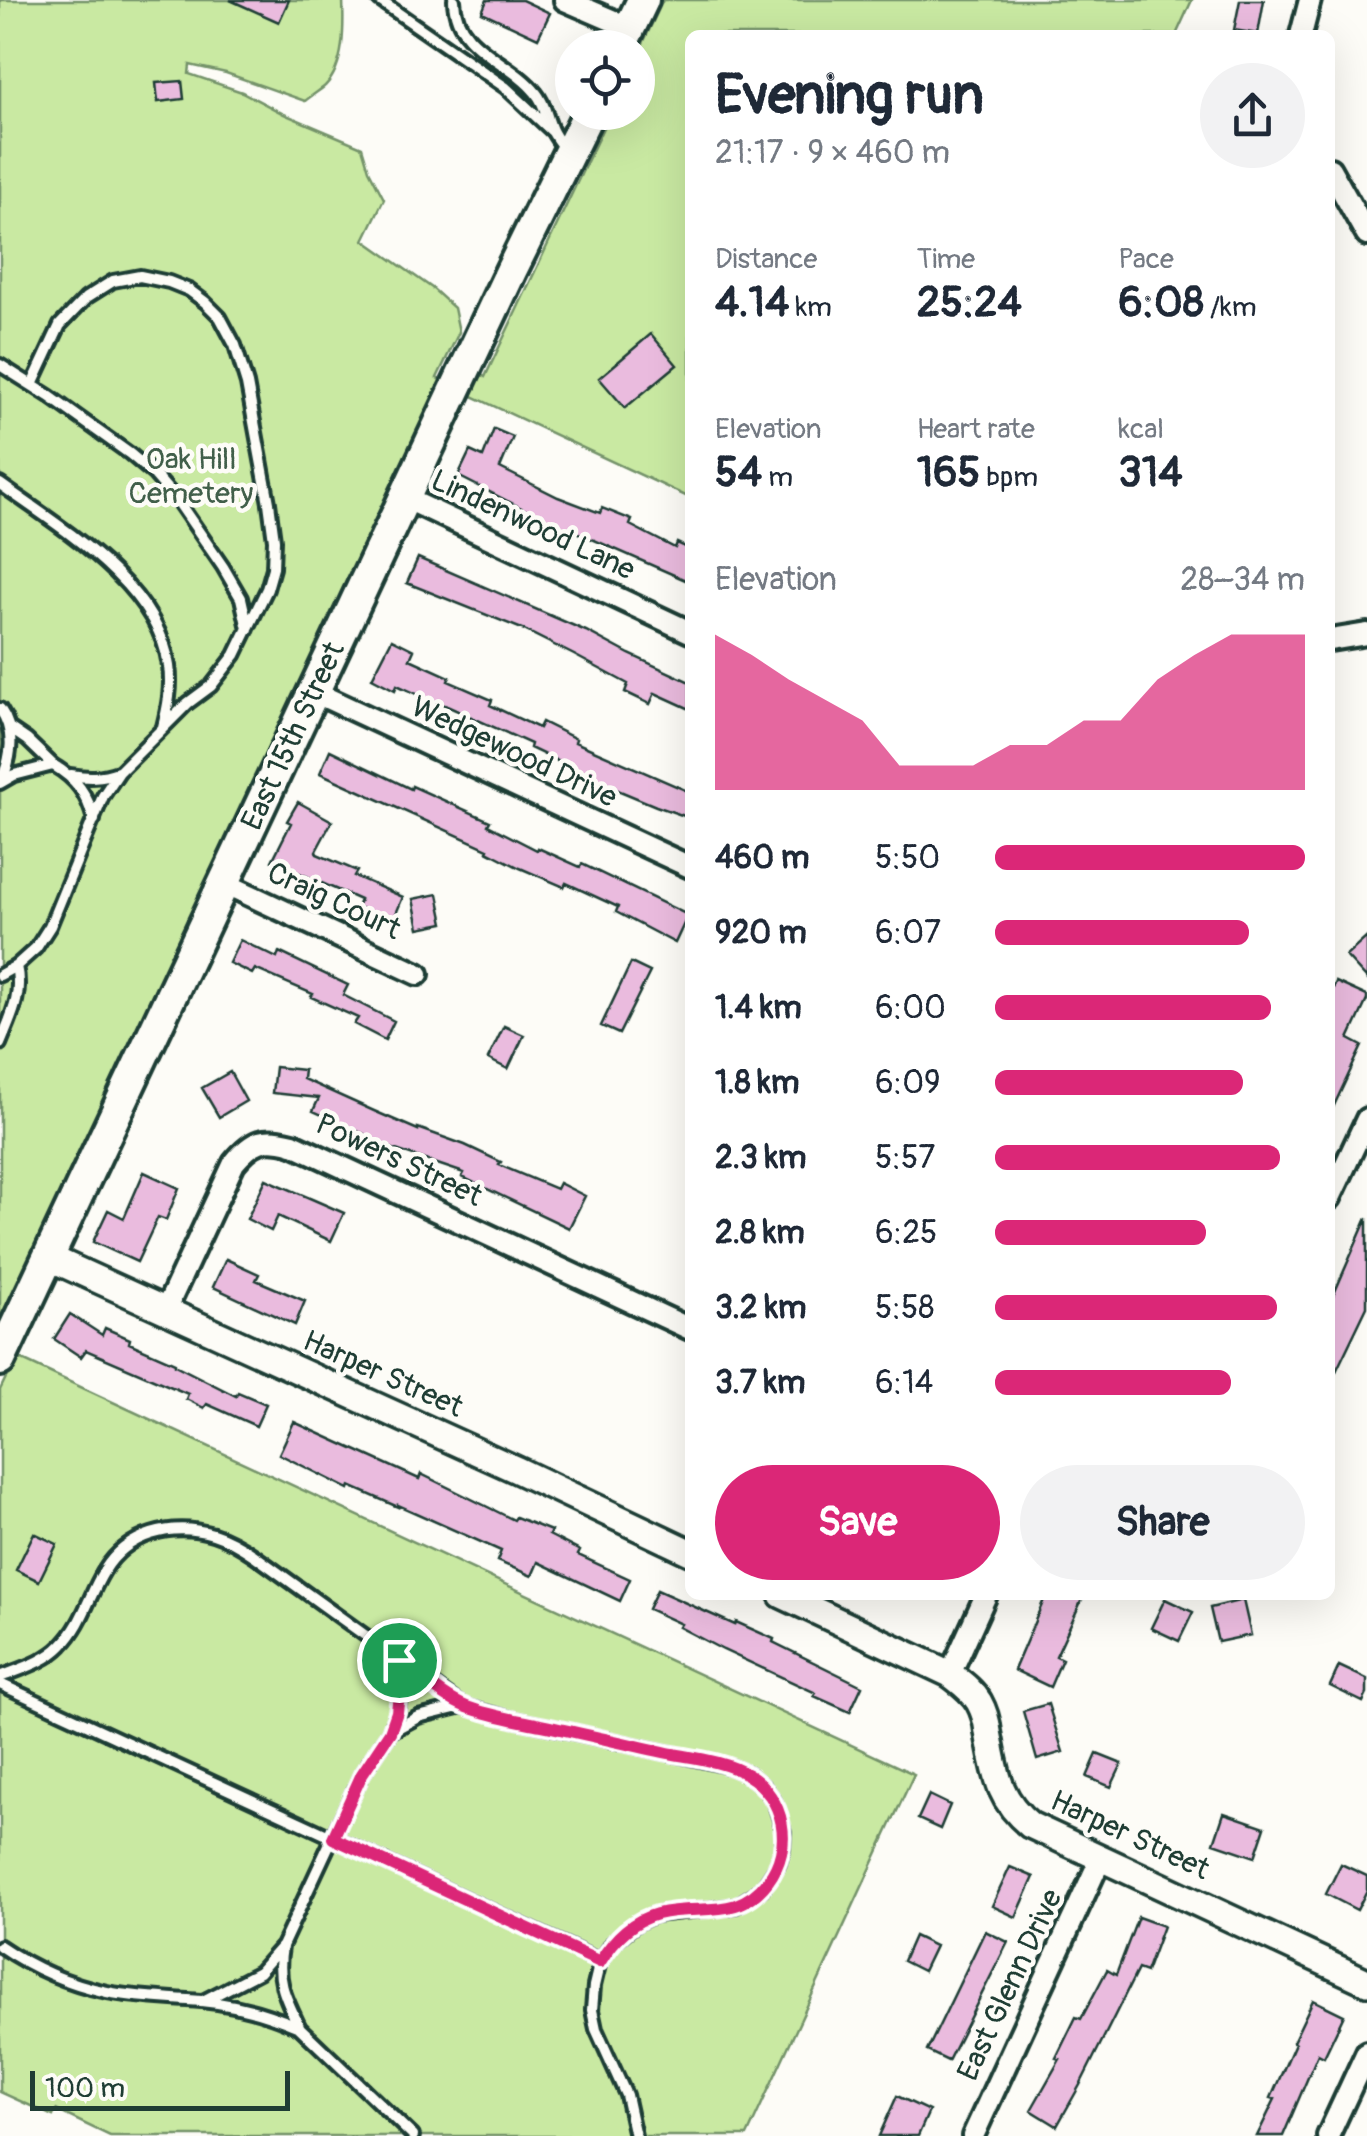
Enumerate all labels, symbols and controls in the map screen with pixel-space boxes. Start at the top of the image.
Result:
map controls [555,30,655,130]
button: locate [555,30,655,130]
text: Evening run [715,61,984,130]
button: share [1200,63,1305,168]
text: 21:17 · 9 × 460 m [715,133,950,173]
text: Distance [715,242,817,277]
text: Time [917,242,975,277]
text: Pace [1118,242,1174,277]
text: 4.14 [715,277,789,329]
text: 25:24 [917,277,1022,329]
text: 6:08 [1118,277,1204,329]
text: km [789,290,832,325]
text: /km [1204,290,1257,325]
text: Elevation [715,412,822,447]
text: Heart rate [917,412,1035,447]
text: kcal [1118,412,1164,447]
park label: Oak Hill Cemetery [129,441,254,512]
text: 54 [715,447,762,499]
text: 165 [917,447,980,499]
text: 314 [1118,447,1183,499]
text: m [762,460,793,495]
text: bpm [980,460,1038,495]
street label: Lindenwood Lane [425,462,641,588]
text: Elevation [715,560,837,600]
text: 28–34 m [1180,560,1305,600]
street label: East 15th Street [233,635,353,836]
street label: Wedgewood Drive [405,688,623,816]
text: 460 m [715,838,809,878]
text: 5:50 [875,838,940,878]
street label: Craig Court [262,854,407,948]
text: 920 m [715,913,807,953]
text: 6:07 [875,913,941,953]
text: 1.4 km [715,988,802,1028]
text: 6:00 [875,988,946,1028]
text: 1.8 km [715,1063,799,1103]
text: 6:09 [875,1063,941,1103]
street label: Powers Street [310,1105,489,1215]
text: 2.3 km [715,1138,806,1178]
text: 5:57 [875,1138,935,1178]
text: 2.8 km [715,1213,805,1253]
text: 6:25 [875,1213,937,1253]
text: 3.2 km [715,1288,806,1328]
text: 5:58 [875,1288,934,1328]
street label: Harper Street [297,1322,470,1426]
text: 3.7 km [715,1363,806,1403]
text: 6:14 [875,1363,933,1403]
button: Save [715,1465,1000,1580]
button: Share [1020,1465,1305,1580]
pin [357,1618,442,1703]
icon: arrive [372,1633,427,1688]
street label: Harper Street [1045,1782,1216,1888]
street label: East Glenn Drive [949,1883,1071,2087]
scale bar [30,2066,290,2110]
text: 100 m [45,2071,125,2106]

